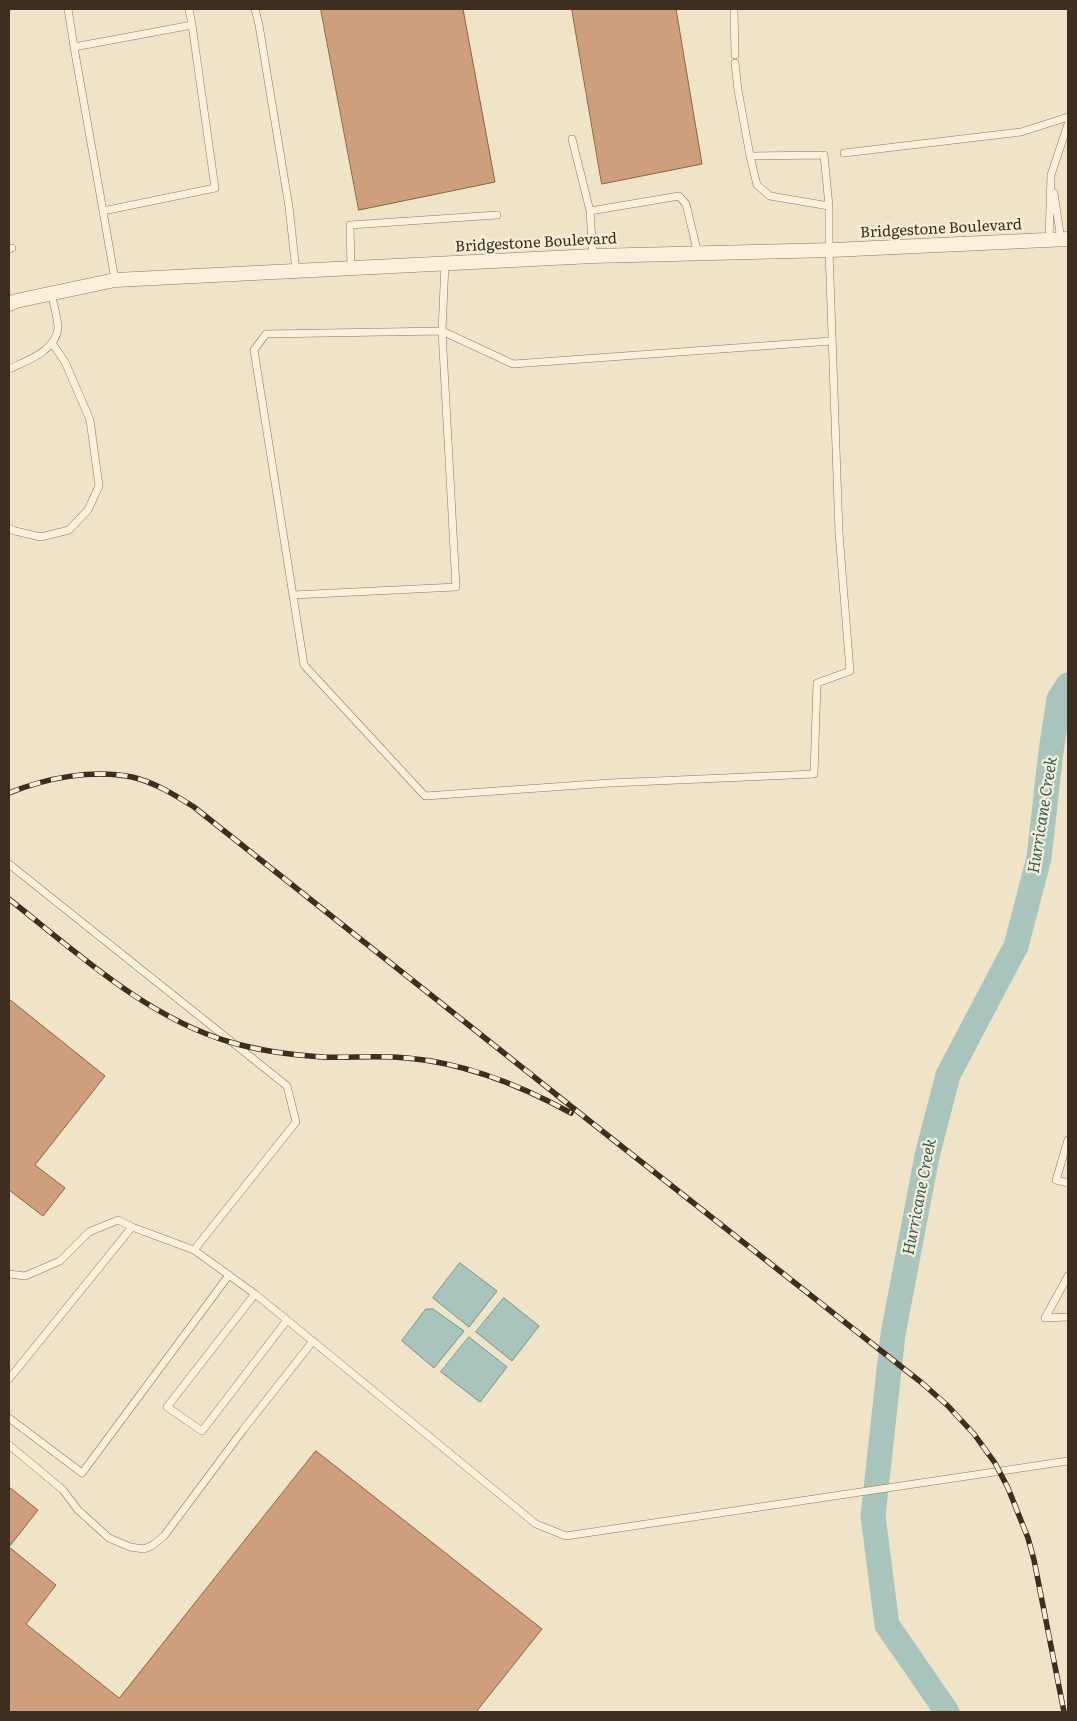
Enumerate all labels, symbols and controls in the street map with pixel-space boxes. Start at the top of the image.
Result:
street label: Bridgestone Boulevard [860,216,1022,242]
street label: Bridgestone Boulevard [455,230,617,256]
water label: Hurricane Creek [1024,755,1062,875]
water label: Hurricane Creek [899,1137,941,1257]

